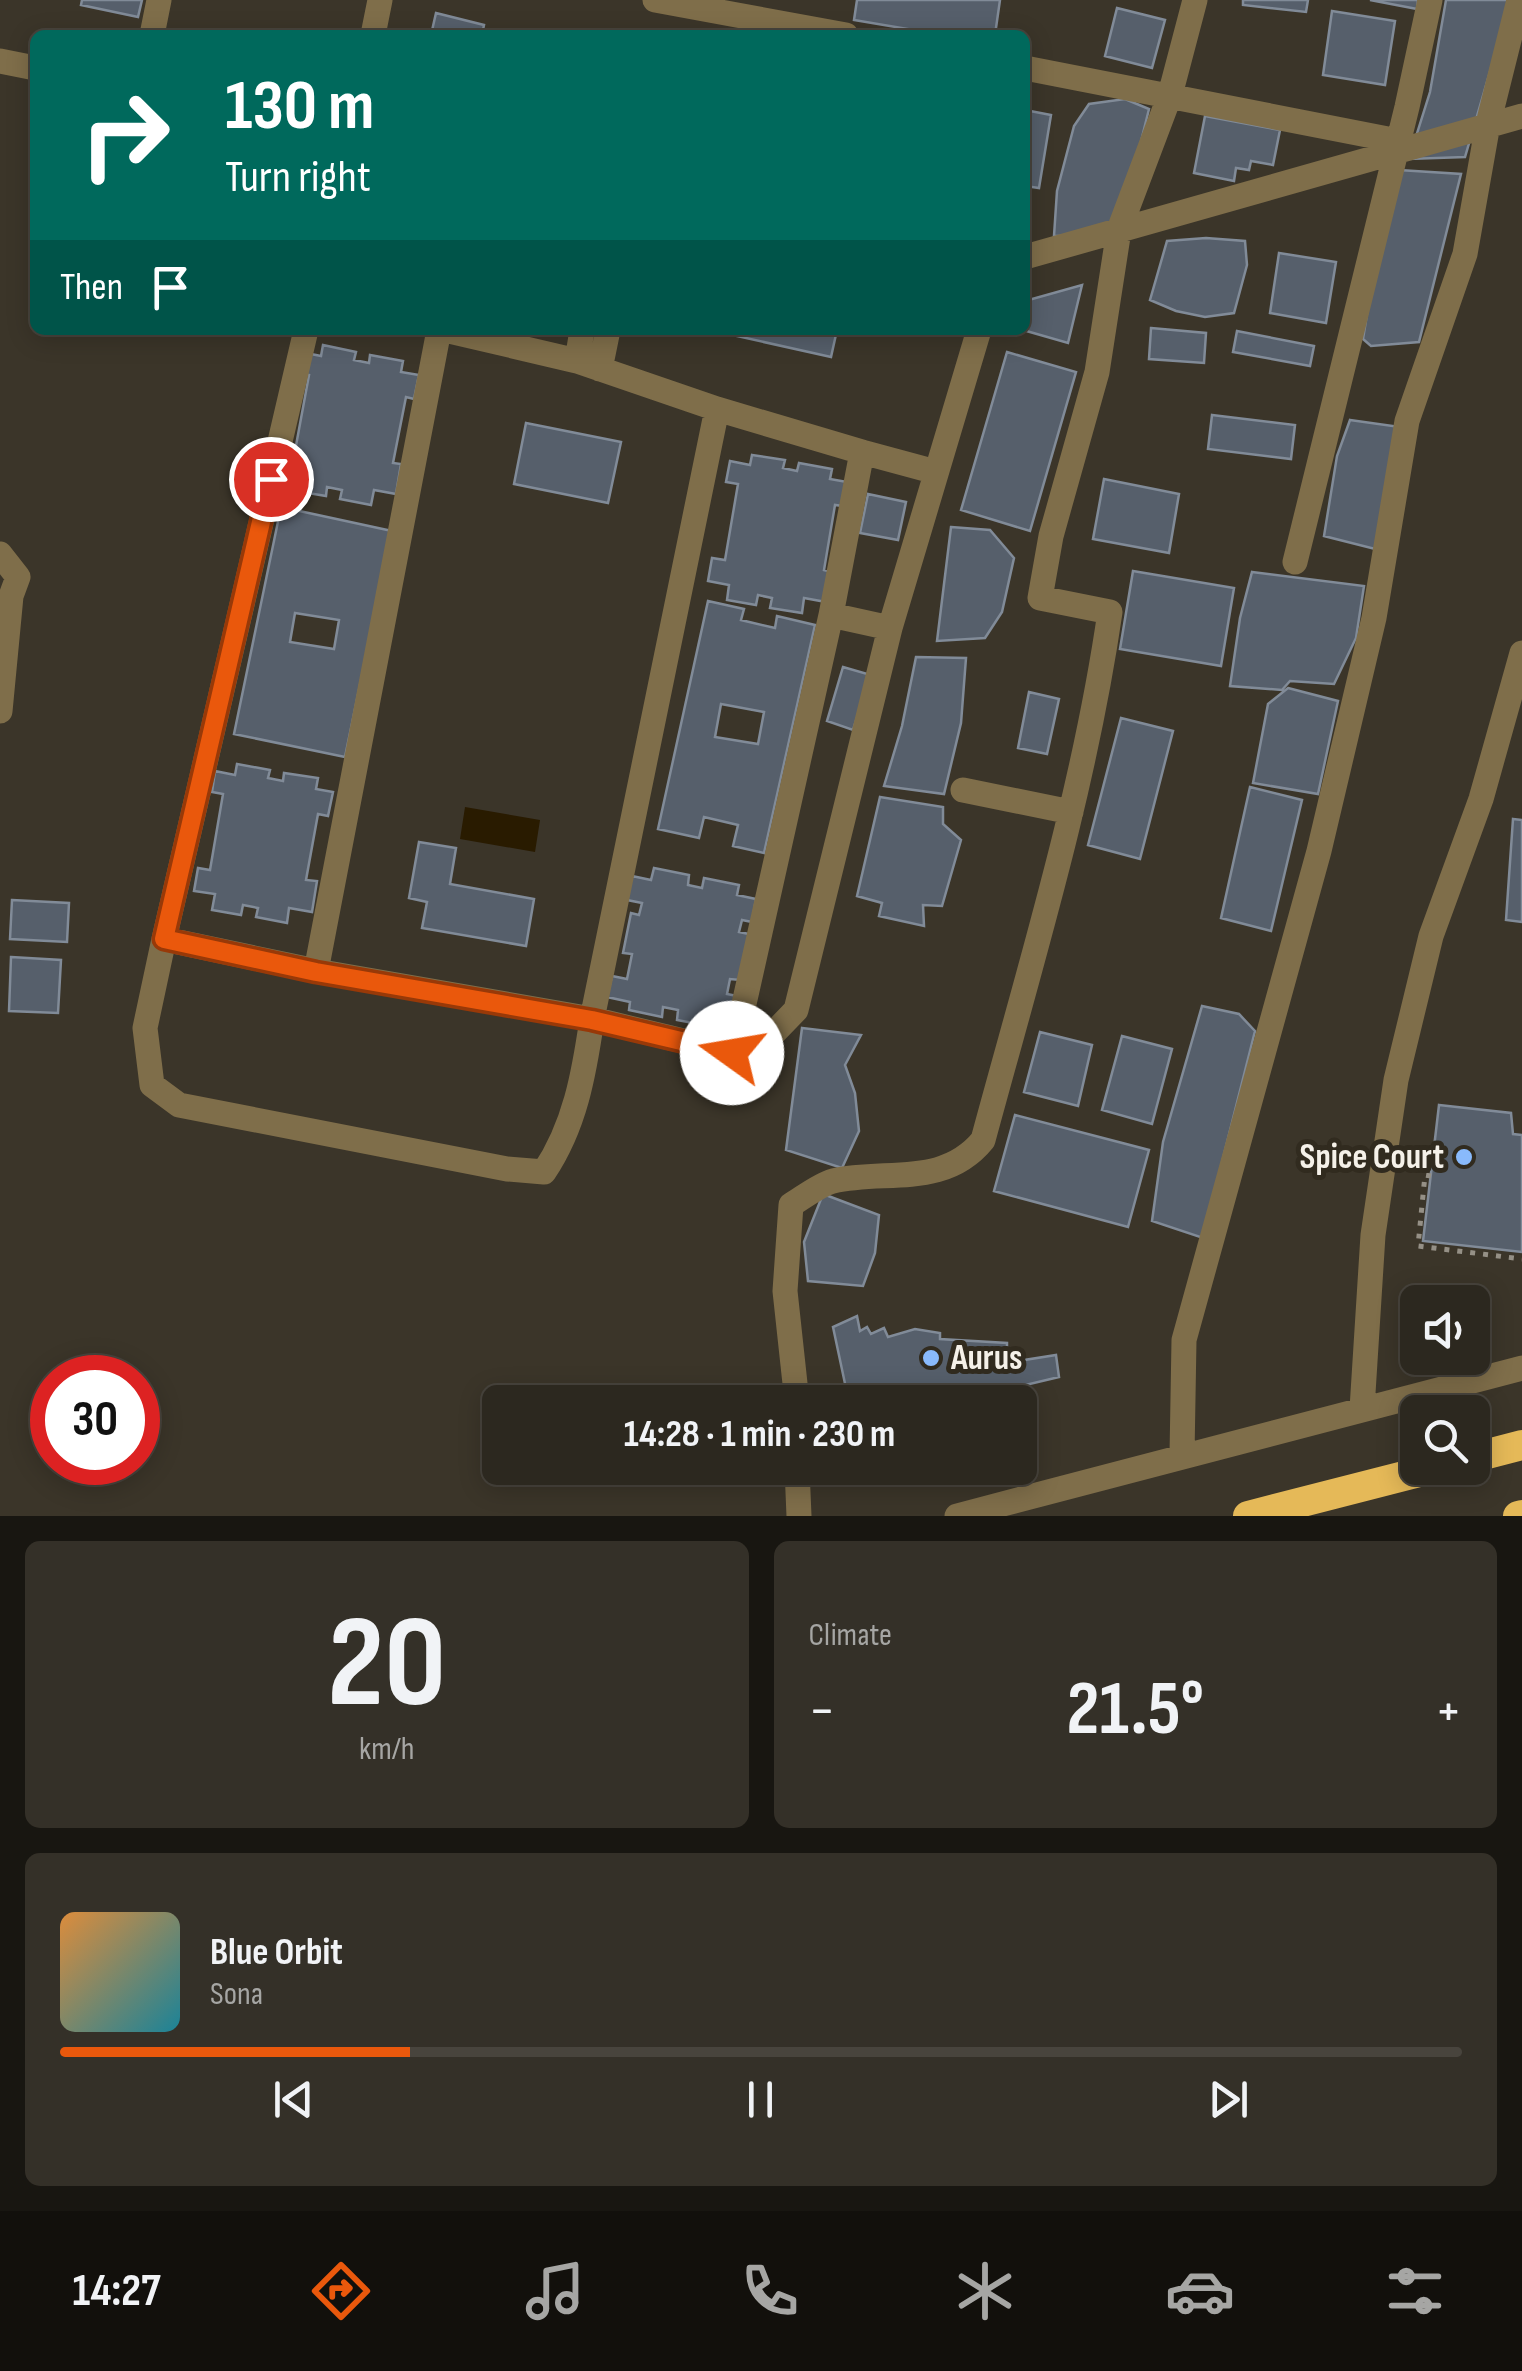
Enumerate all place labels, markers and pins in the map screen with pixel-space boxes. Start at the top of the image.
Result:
pin [229,437,314,522]
place label: Spice Court [1300,1136,1444,1179]
marker: Spice Court [1453,1146,1475,1168]
place label: Aurus [950,1337,1022,1380]
marker: Aurus [920,1347,942,1369]

